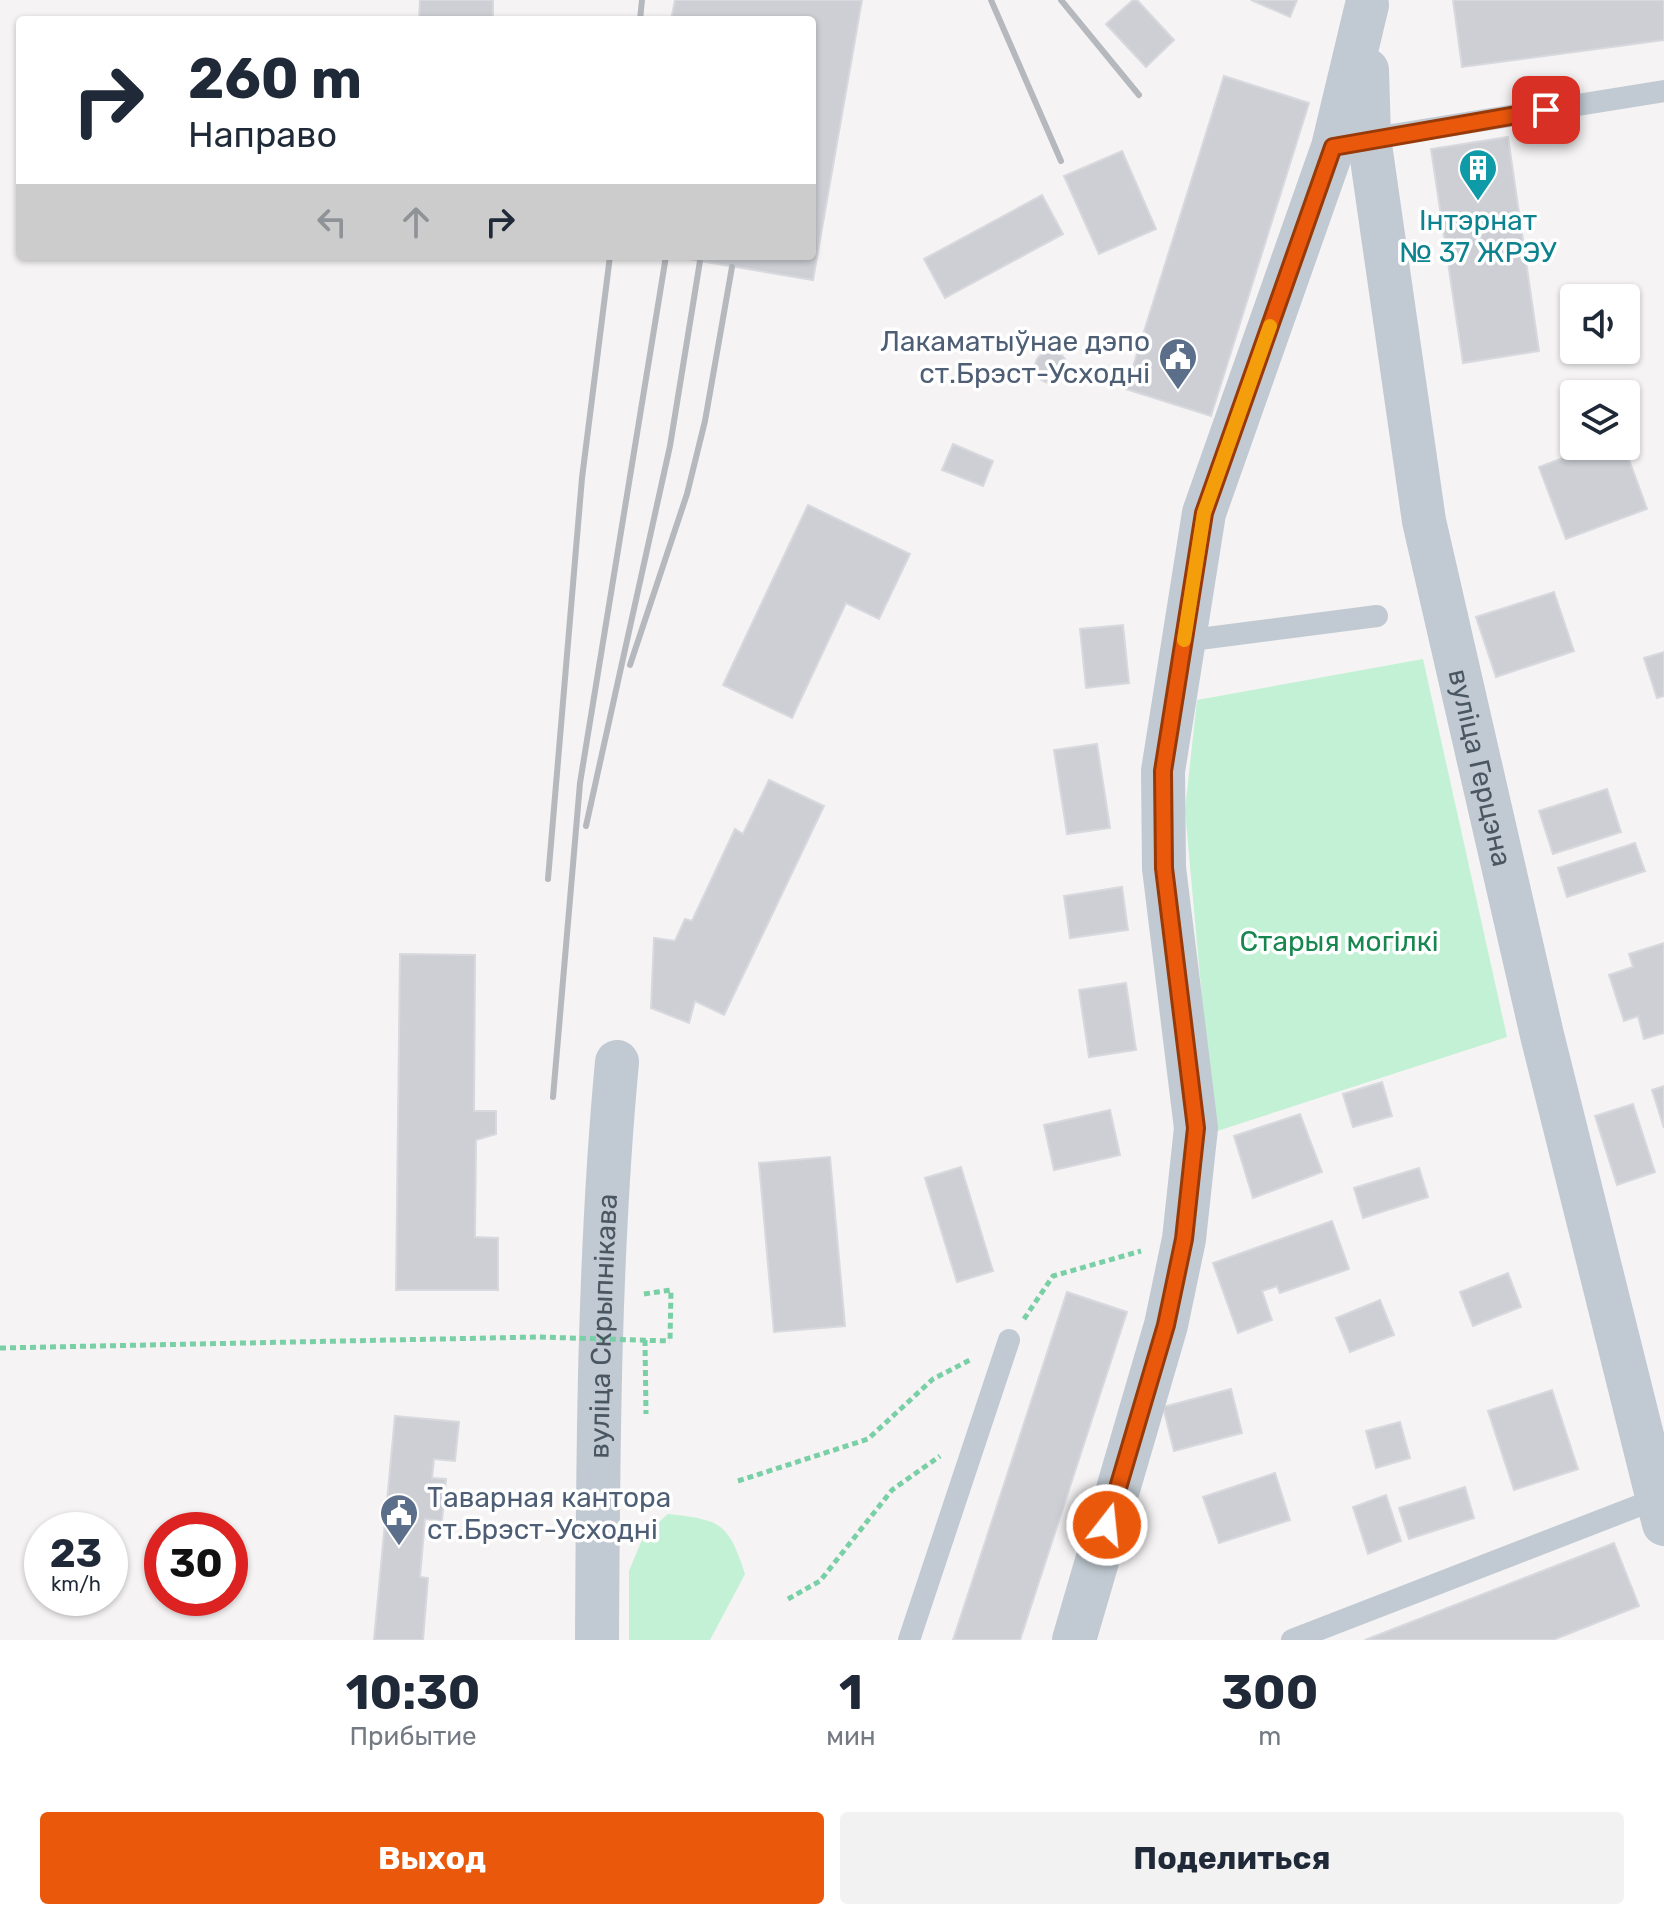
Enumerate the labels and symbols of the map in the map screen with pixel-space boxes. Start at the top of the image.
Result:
pin [1512,76,1580,144]
building icon: Інтэрнат № 37 ЖРЭУ [1457,147,1499,202]
place label: Інтэрнат № 37 ЖРЭУ [1399,204,1557,269]
place label: Лакаматыўнае дэпо ст.Брэст-Усходні [880,325,1150,390]
public building icon: Лакаматыўнае дэпо ст.Брэст-Усходні [1157,336,1199,391]
street label: вуліца Герцэна [1442,666,1519,870]
park label: Старыя могілкі [1239,925,1439,958]
street label: вуліца Скрыпнікава [582,1193,624,1459]
place label: Таварная кантора ст.Брэст-Усходні [427,1481,671,1546]
position arrow [1065,1483,1149,1567]
public building icon: Таварная кантора ст.Брэст-Усходні [378,1492,420,1547]
speed limit sign: 30 [144,1512,248,1616]

